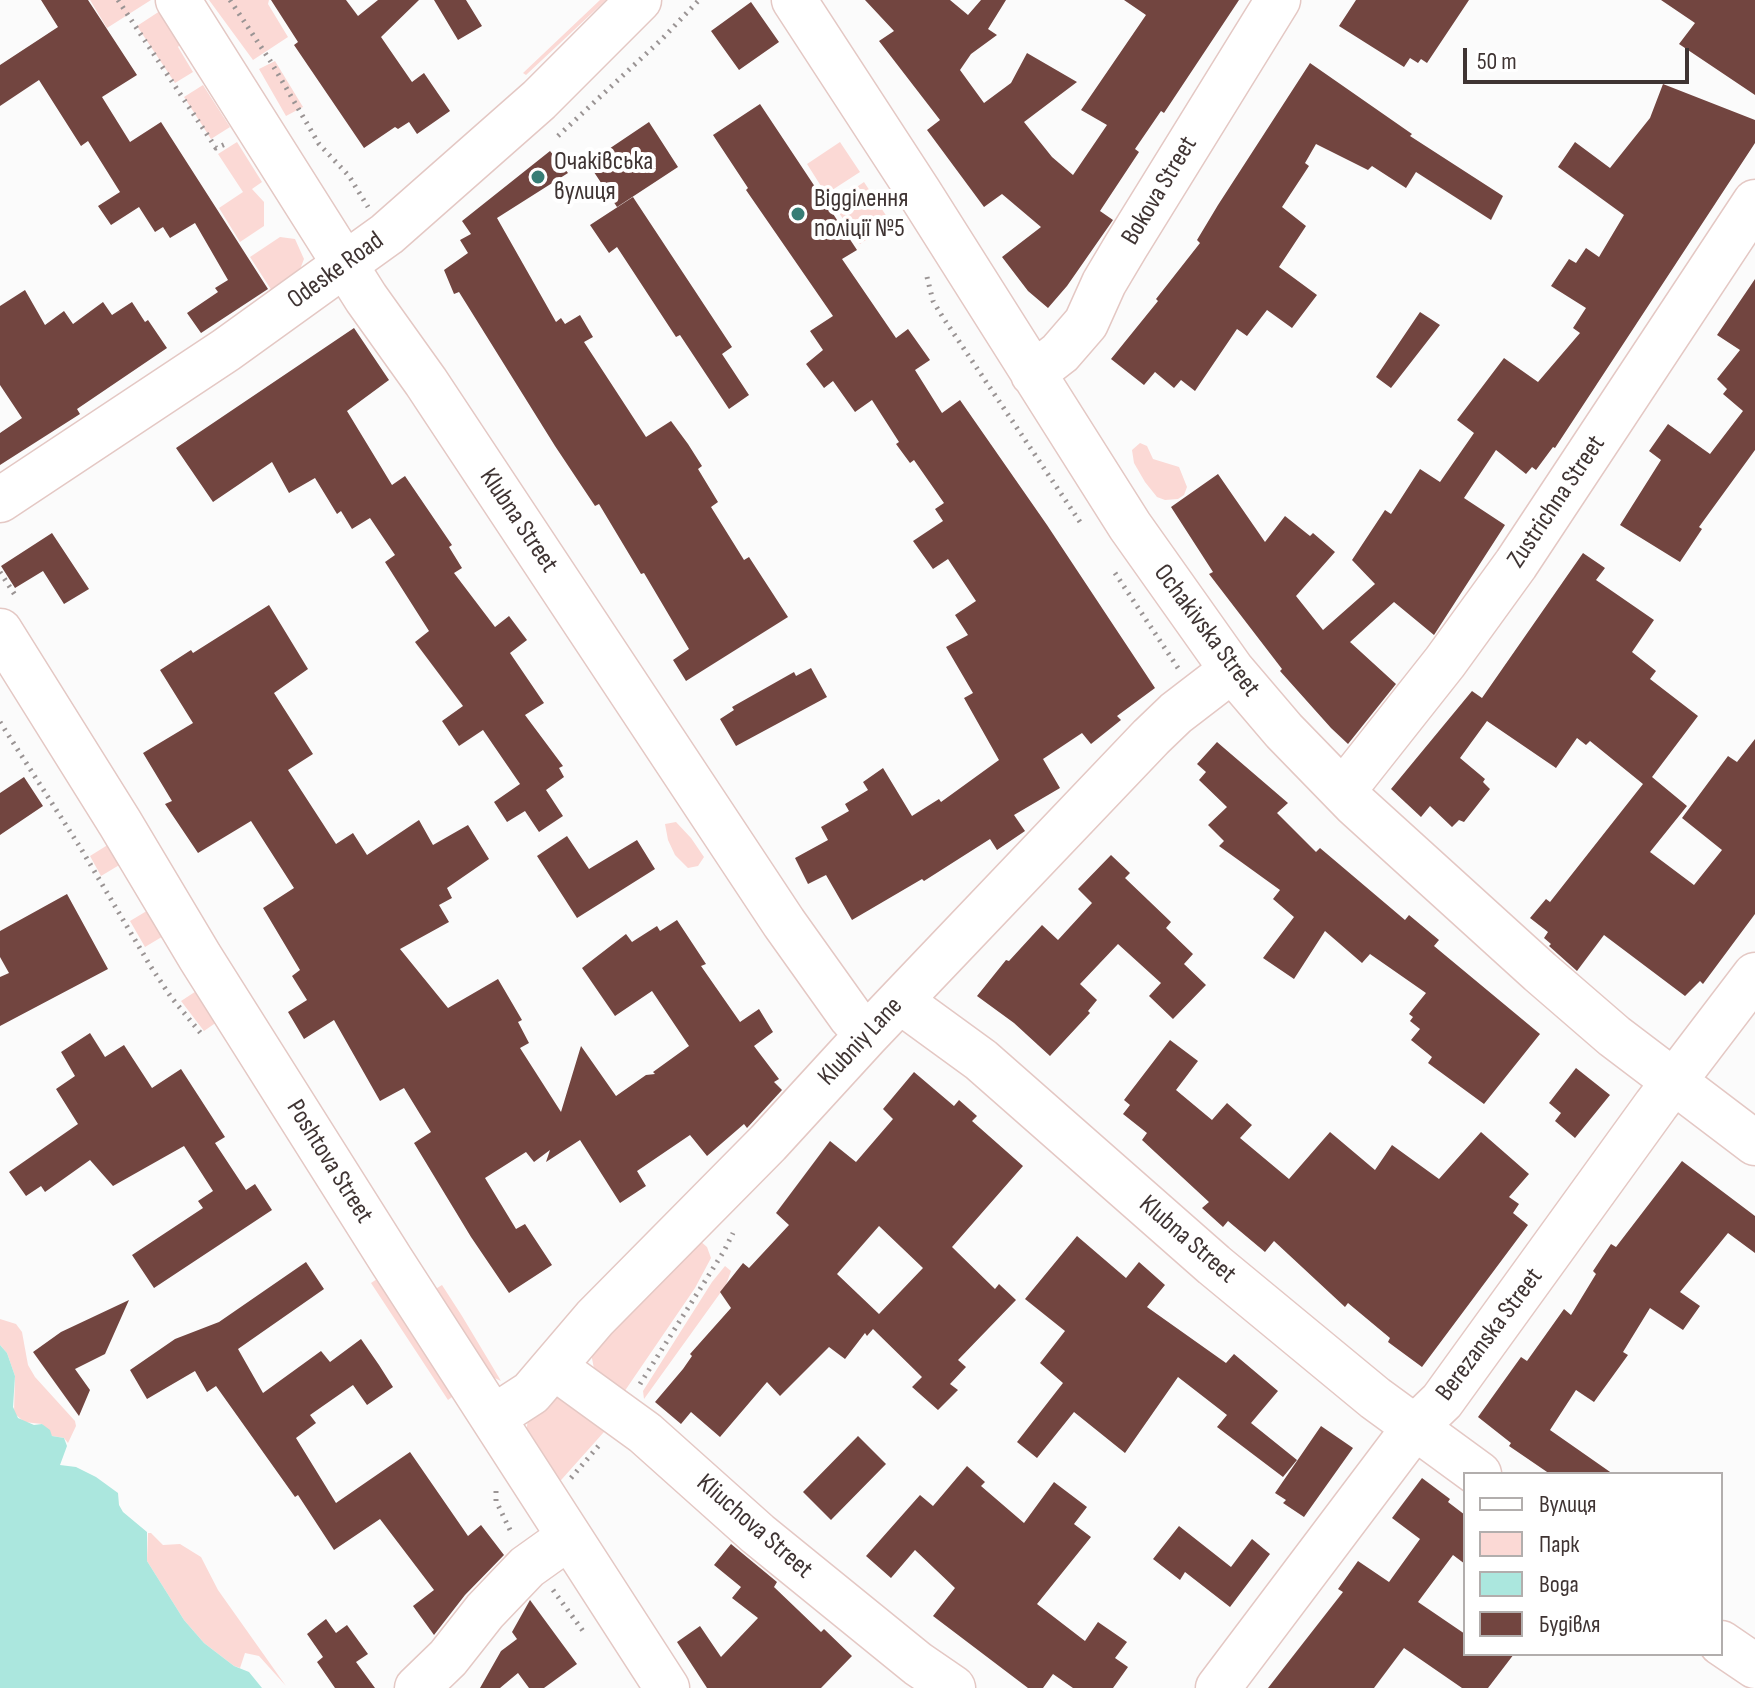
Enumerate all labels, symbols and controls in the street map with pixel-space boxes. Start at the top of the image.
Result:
scale bar [1467,32,1693,82]
text: 50 m [1477,47,1517,76]
street label: Bokova Street [1115,131,1205,251]
place label: Очаківська вулиця [554,146,653,208]
marker: Очаківська вулиця [529,168,547,186]
place label: Відділення поліції №5 [814,183,908,244]
marker: Відділення поліції №5 [789,205,807,223]
street label: Odeske Road [282,226,390,316]
street label: Zustrichna Street [1501,430,1613,574]
street label: Klubna Street [472,463,564,579]
street label: Ochakivska Street [1146,559,1266,703]
street label: Klubniy Lane [812,991,910,1093]
street label: Poshtova Street [279,1095,379,1229]
street label: Klubna Street [1132,1189,1242,1291]
street label: Berezanska Street [1430,1262,1550,1408]
street label: Kliuchova Street [690,1468,818,1586]
legend [1463,1472,1723,1656]
text: Вулиця [1539,1490,1597,1519]
text: Парк [1539,1530,1579,1559]
text: Вода [1539,1570,1579,1599]
text: Будівля [1539,1610,1600,1639]

